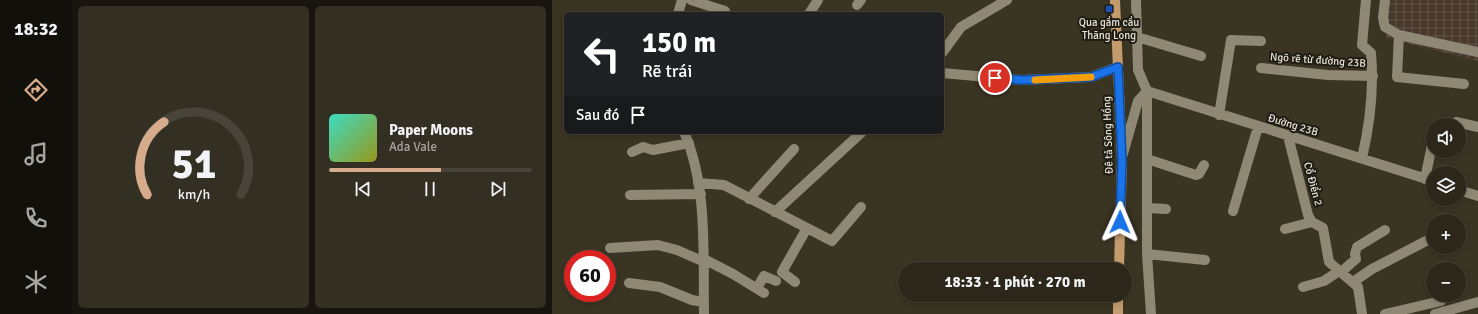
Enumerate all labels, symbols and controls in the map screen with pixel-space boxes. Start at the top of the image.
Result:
marker: Qua gầm cầu Thăng Long [1104,4,1114,14]
place label: Qua gầm cầu Thăng Long [1079,15,1139,42]
text: 18:32 [14,18,58,40]
text: 150 m [642,26,716,60]
icon: left [576,28,628,80]
street label: Ngõ rẽ từ đường 23B [1270,50,1367,70]
text: Rẽ trái [642,60,692,82]
pin [978,61,1012,95]
icon: arrive [984,67,1006,89]
icon: directions [22,76,50,104]
street label: Đê tả Sông Hồng [1099,96,1116,174]
icon: arrive [627,104,649,126]
text: Sau đó [576,106,619,124]
street label: Đường 23B [1266,111,1320,139]
map controls [1426,118,1466,302]
button: sound [1426,118,1466,158]
text: Paper Moons [389,121,473,139]
text: 51 [171,139,216,190]
text: Ada Vale [389,139,437,155]
icon: music [22,140,50,168]
street label: Cổ Điển 2 [1301,160,1326,207]
button: layers [1426,166,1466,206]
icon: previous [352,178,374,200]
icon: pause [419,178,441,200]
icon: next [487,178,509,200]
text: km/h [177,186,210,203]
position arrow [1099,201,1141,243]
icon: phone [22,204,50,232]
button: + [1426,214,1466,254]
speed limit sign: 60 [564,250,616,302]
button: − [1426,262,1466,302]
icon: climate [22,268,50,296]
text: 18:33 · 1 phút · 270 m [944,273,1086,291]

